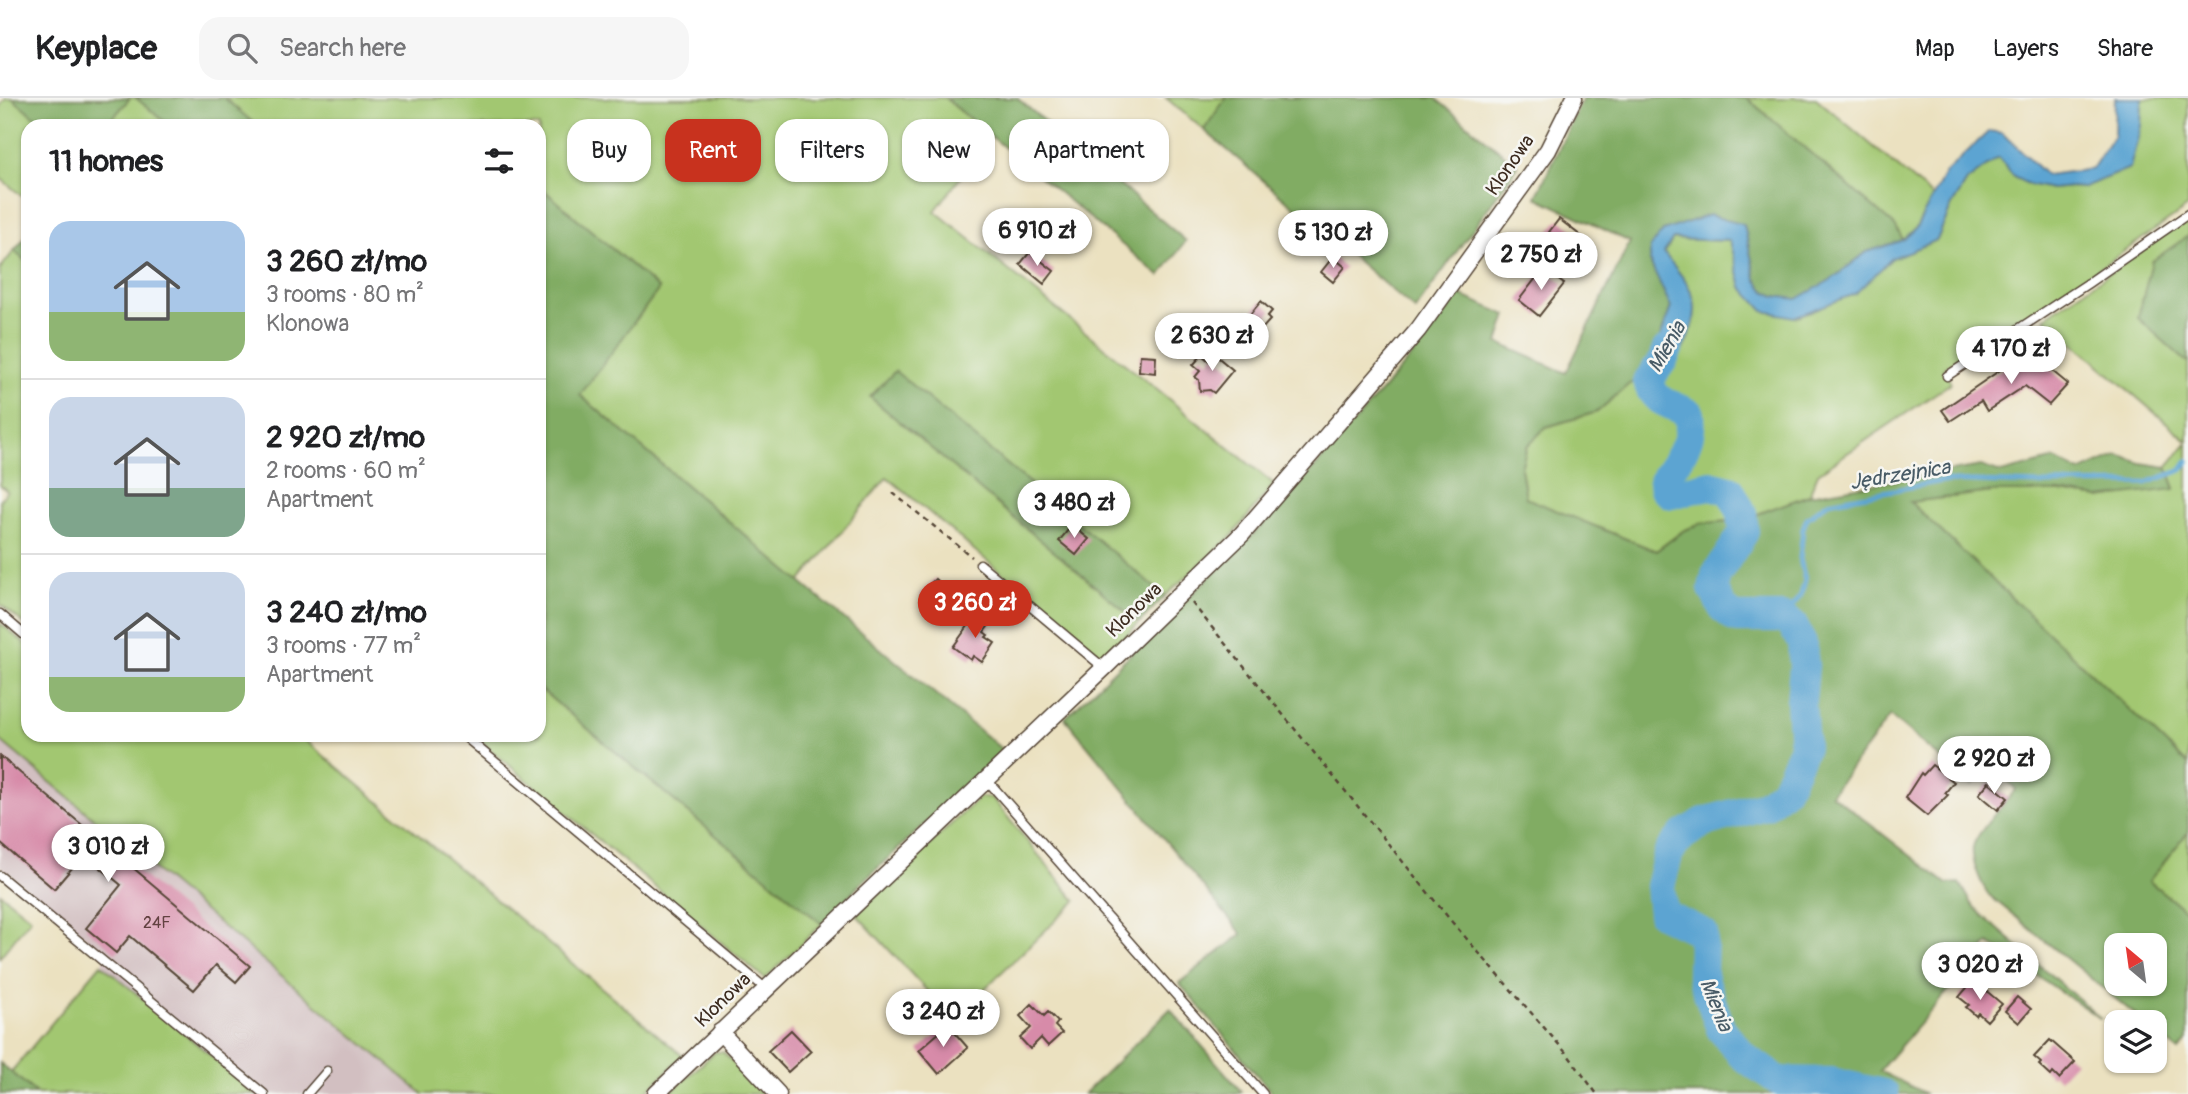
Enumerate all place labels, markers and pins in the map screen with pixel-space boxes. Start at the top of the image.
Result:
pin: 6 910 zł [965,208,1109,268]
pin: 5 130 zł [1261,211,1405,270]
pin: 2 750 zł [1469,232,1613,292]
pin: 2 630 zł [1140,314,1284,373]
pin: 4 170 zł [1939,327,2083,386]
pin: 3 480 zł [1002,480,1146,540]
pin: 3 260 zł [903,580,1047,640]
pin: 2 920 zł [1922,736,2066,796]
pin: 3 010 zł [36,824,180,884]
pin: 3 020 zł [1908,942,2052,1002]
pin: 3 240 zł [871,990,1015,1049]

